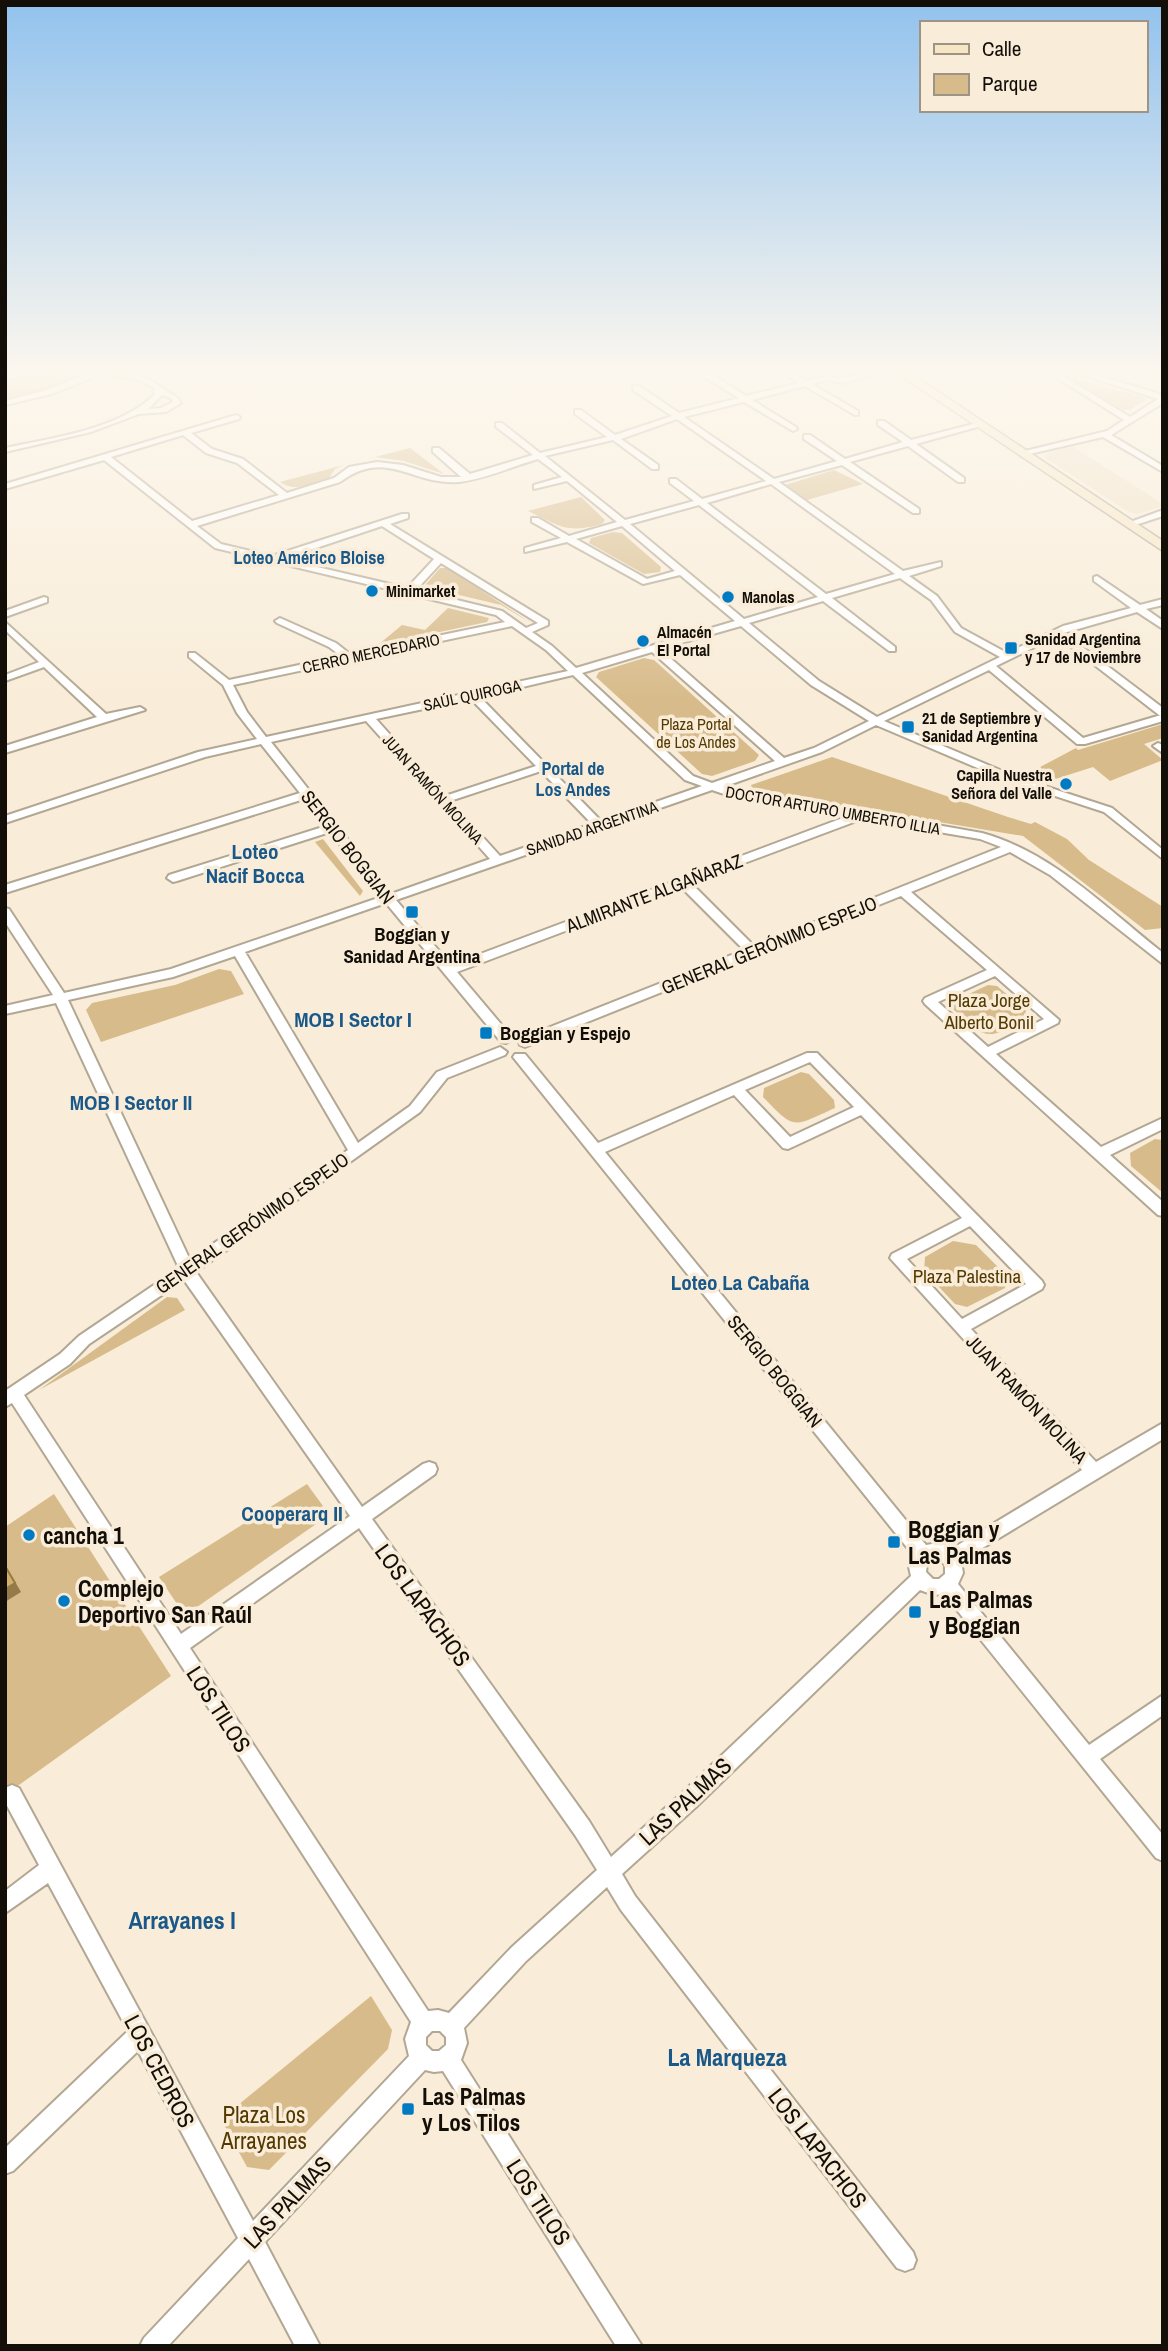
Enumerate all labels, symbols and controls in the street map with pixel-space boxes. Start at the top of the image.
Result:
legend [920,21,1147,112]
text: Calle [982,34,1021,63]
text: Parque [982,69,1038,98]
district label: Loteo Américo Bloise [233,545,385,570]
place label: Minimarket [386,580,456,602]
marker: Minimarket [364,583,380,599]
place label: Manolas [742,586,795,608]
marker: Manolas [720,589,736,605]
place label: Almacén El Portal [657,621,712,661]
street label: CERRO MERCEDARIO [300,628,442,678]
place label: Sanidad Argentina y 17 de Noviembre [1025,628,1141,668]
marker: Almacén El Portal [635,633,651,649]
marker: Sanidad Argentina y 17 de Noviembre [1003,640,1019,656]
street label: SAÚL QUIROGA [421,674,523,716]
place label: 21 de Septiembre y Sanidad Argentina [922,707,1042,747]
park label: Plaza Portal de Los Andes [656,713,736,753]
marker: 21 de Septiembre y Sanidad Argentina [900,719,916,735]
street label: JUAN RAMÓN MOLINA [378,729,488,849]
district label: Portal de Los Andes [536,756,610,802]
place label: Capilla Nuestra Señora del Valle [951,764,1053,804]
marker: Capilla Nuestra Señora del Valle [1058,776,1074,792]
street label: DOCTOR ARTURO UMBERTO ILLIA [724,780,942,840]
street label: SERGIO BOGGIAN [295,785,401,909]
street label: SANIDAD ARGENTINA [523,795,661,861]
district label: Loteo Nacif Bocca [206,837,305,890]
street label: ALMIRANTE ALGAÑARAZ [561,847,746,939]
street label: GENERAL GERÓNIMO ESPEJO [657,890,881,1000]
marker: Boggian y Sanidad Argentina [404,904,420,920]
place label: Boggian y Sanidad Argentina [343,921,481,969]
park label: Plaza Jorge Alberto Bonil [943,987,1034,1035]
district label: MOB I Sector I [294,1005,412,1034]
place label: Boggian y Espejo [500,1020,631,1046]
marker: Boggian y Espejo [478,1025,494,1041]
district label: MOB I Sector II [70,1088,192,1117]
street label: GENERAL GERÓNIMO ESPEJO [150,1146,354,1300]
park label: Plaza Palestina [913,1263,1021,1289]
district label: Loteo La Cabaña [671,1268,810,1297]
street label: SERGIO BOGGIAN [722,1309,828,1433]
street label: JUAN RAMÓN MOLINA [961,1329,1094,1469]
district label: Cooperarq II [241,1499,343,1528]
place label: Boggian y Las Palmas [908,1514,1012,1571]
place label: cancha 1 [43,1520,124,1551]
marker: cancha 1 [21,1527,37,1543]
marker: Boggian y Las Palmas [886,1534,902,1550]
street label: LOS LAPACHOS [368,1538,478,1672]
place label: Complejo Deportivo San Raúl [78,1573,252,1630]
place label: Las Palmas y Boggian [929,1584,1033,1641]
marker: Complejo Deportivo San Raúl [56,1593,72,1609]
marker: Las Palmas y Boggian [907,1604,923,1620]
street label: LOS TILOS [180,1660,258,1758]
street label: LAS PALMAS [632,1750,738,1852]
district label: Arrayanes I [128,1904,236,1936]
street label: LOS CEDROS [117,2009,203,2133]
district label: La Marqueza [667,2041,787,2073]
place label: Las Palmas y Los Tilos [422,2081,526,2138]
street label: LOS LAPACHOS [761,2082,875,2214]
park label: Plaza Los Arrayanes [220,2099,307,2156]
marker: Las Palmas y Los Tilos [400,2101,416,2117]
street label: LAS PALMAS [236,2149,338,2255]
street label: LOS TILOS [500,2153,578,2251]

